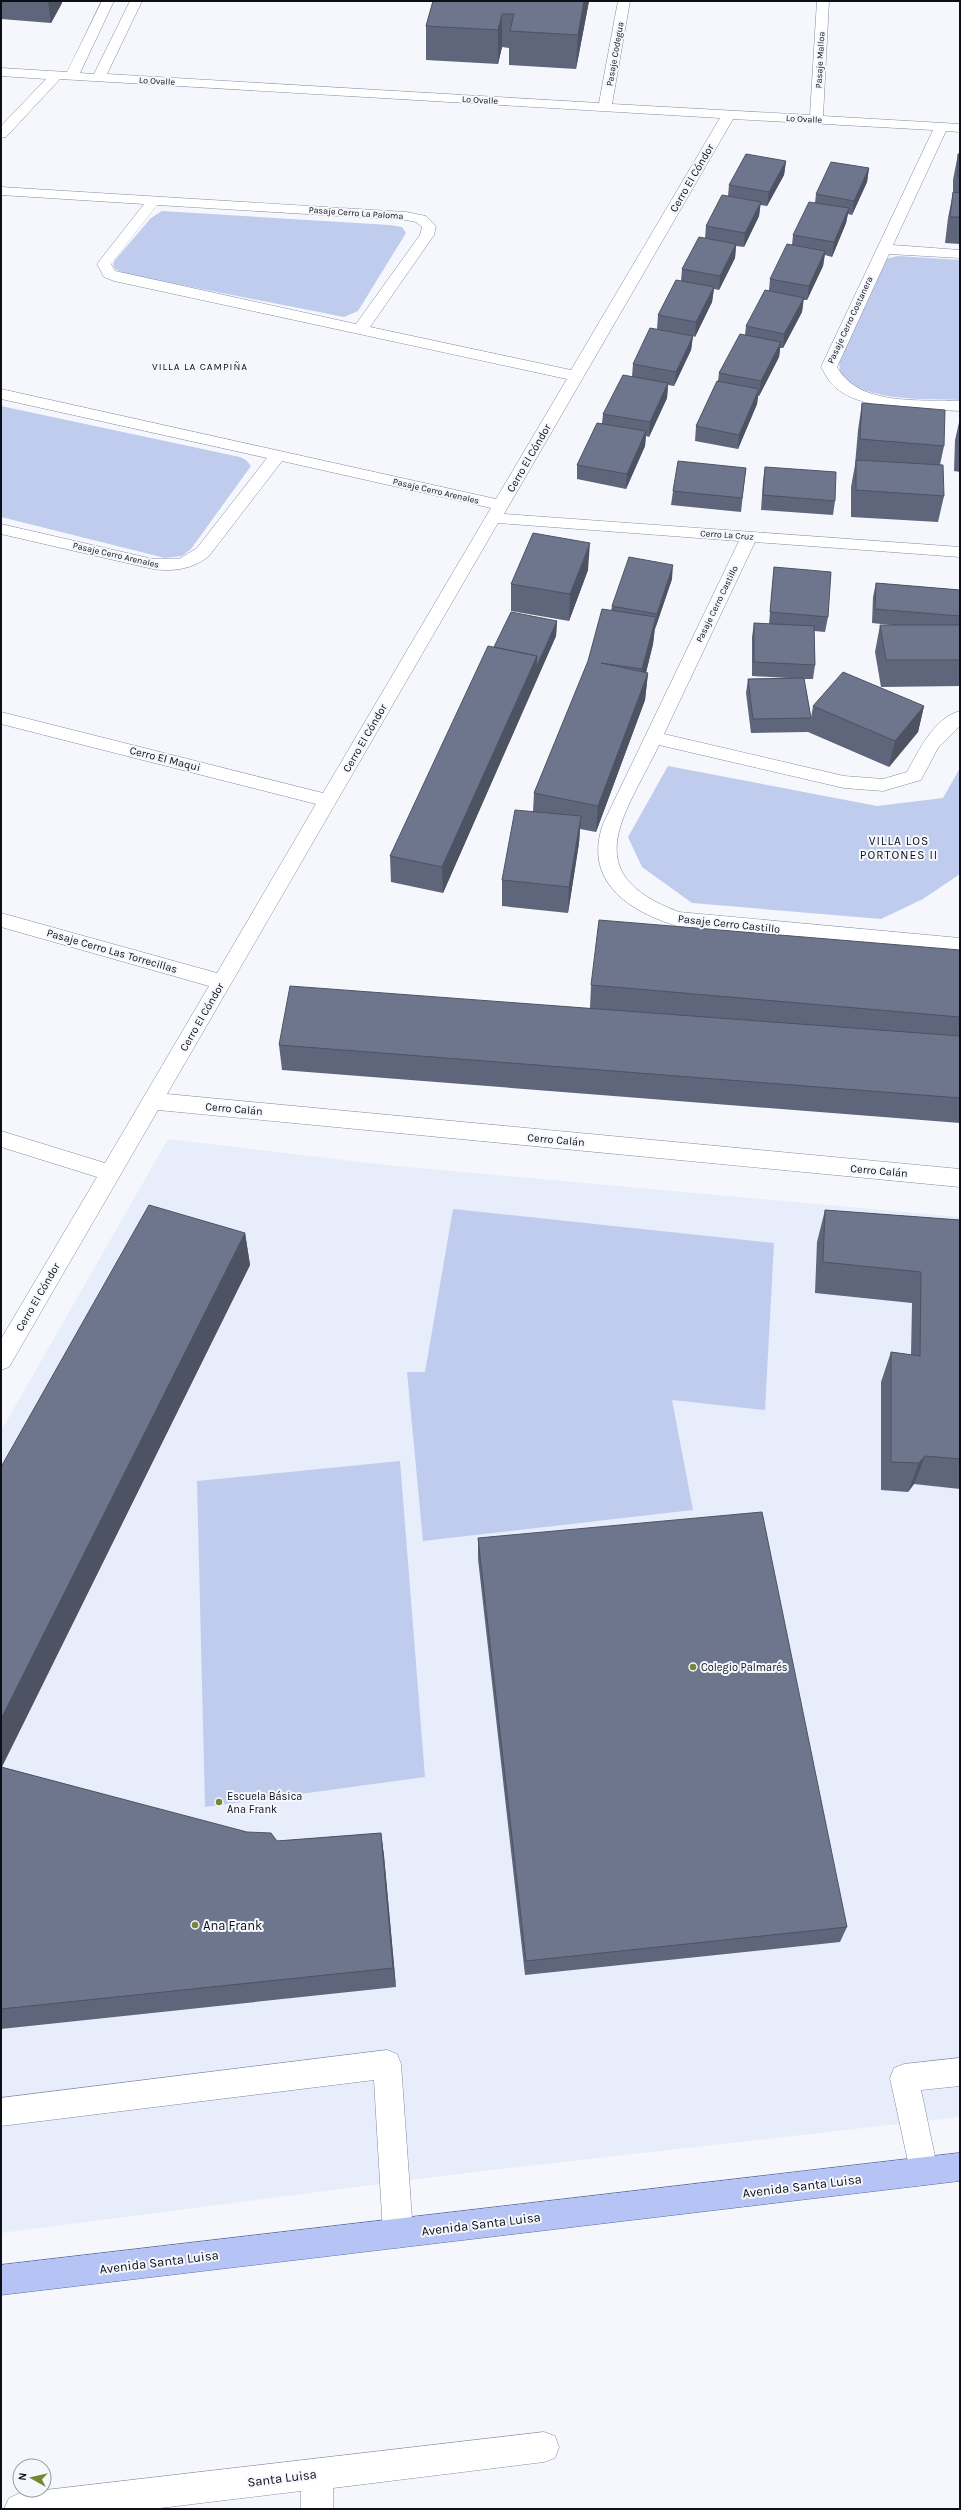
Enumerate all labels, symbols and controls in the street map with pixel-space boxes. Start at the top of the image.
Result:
street label: Pasaje Codegua [604,21,626,87]
street label: Pasaje Malloa [814,31,826,89]
street label: Lo Ovalle [139,75,176,87]
street label: Lo Ovalle [462,94,499,106]
street label: Lo Ovalle [786,113,823,125]
street label: Cerro El Cóndor [667,142,717,214]
street label: Pasaje Cerro La Paloma [308,205,404,221]
street label: Pasaje Cerro Costanera [825,275,875,365]
district label: VILLA LA CAMPIÑA [152,361,248,373]
street label: Cerro El Cóndor [504,422,554,494]
street label: Pasaje Cerro Arenales [392,476,480,506]
street label: Cerro La Cruz [700,528,754,542]
street label: Pasaje Cerro Arenales [72,540,160,570]
street label: Pasaje Cerro Castillo [694,564,740,644]
street label: Cerro El Cóndor [340,702,390,774]
street label: Cerro El Maqui [128,744,202,774]
district label: VILLA LOS PORTONES II [860,834,938,862]
street label: Pasaje Cerro Castillo [677,912,781,936]
street label: Pasaje Cerro Las Torrecillas [45,926,179,976]
street label: Cerro El Cóndor [177,981,227,1053]
street label: Cerro Calán [205,1100,263,1118]
street label: Cerro Calán [527,1131,585,1149]
street label: Cerro Calán [850,1162,908,1180]
street label: Cerro El Cóndor [13,1261,63,1333]
place label: Colegio Palmarés [701,1661,788,1674]
marker: Colegio Palmarés [688,1662,698,1672]
place label: Escuela Básica Ana Frank [227,1790,302,1816]
marker: Escuela Básica Ana Frank [214,1797,224,1807]
place label: Ana Frank [203,1918,262,1933]
marker: Ana Frank [190,1920,200,1930]
street label: Avenida Santa Luisa [742,2171,862,2201]
street label: Avenida Santa Luisa [421,2209,541,2239]
street label: Avenida Santa Luisa [99,2247,219,2277]
north arrow [12,2458,52,2498]
street label: Santa Luisa [246,2466,318,2490]
text: N [16,2472,30,2481]

